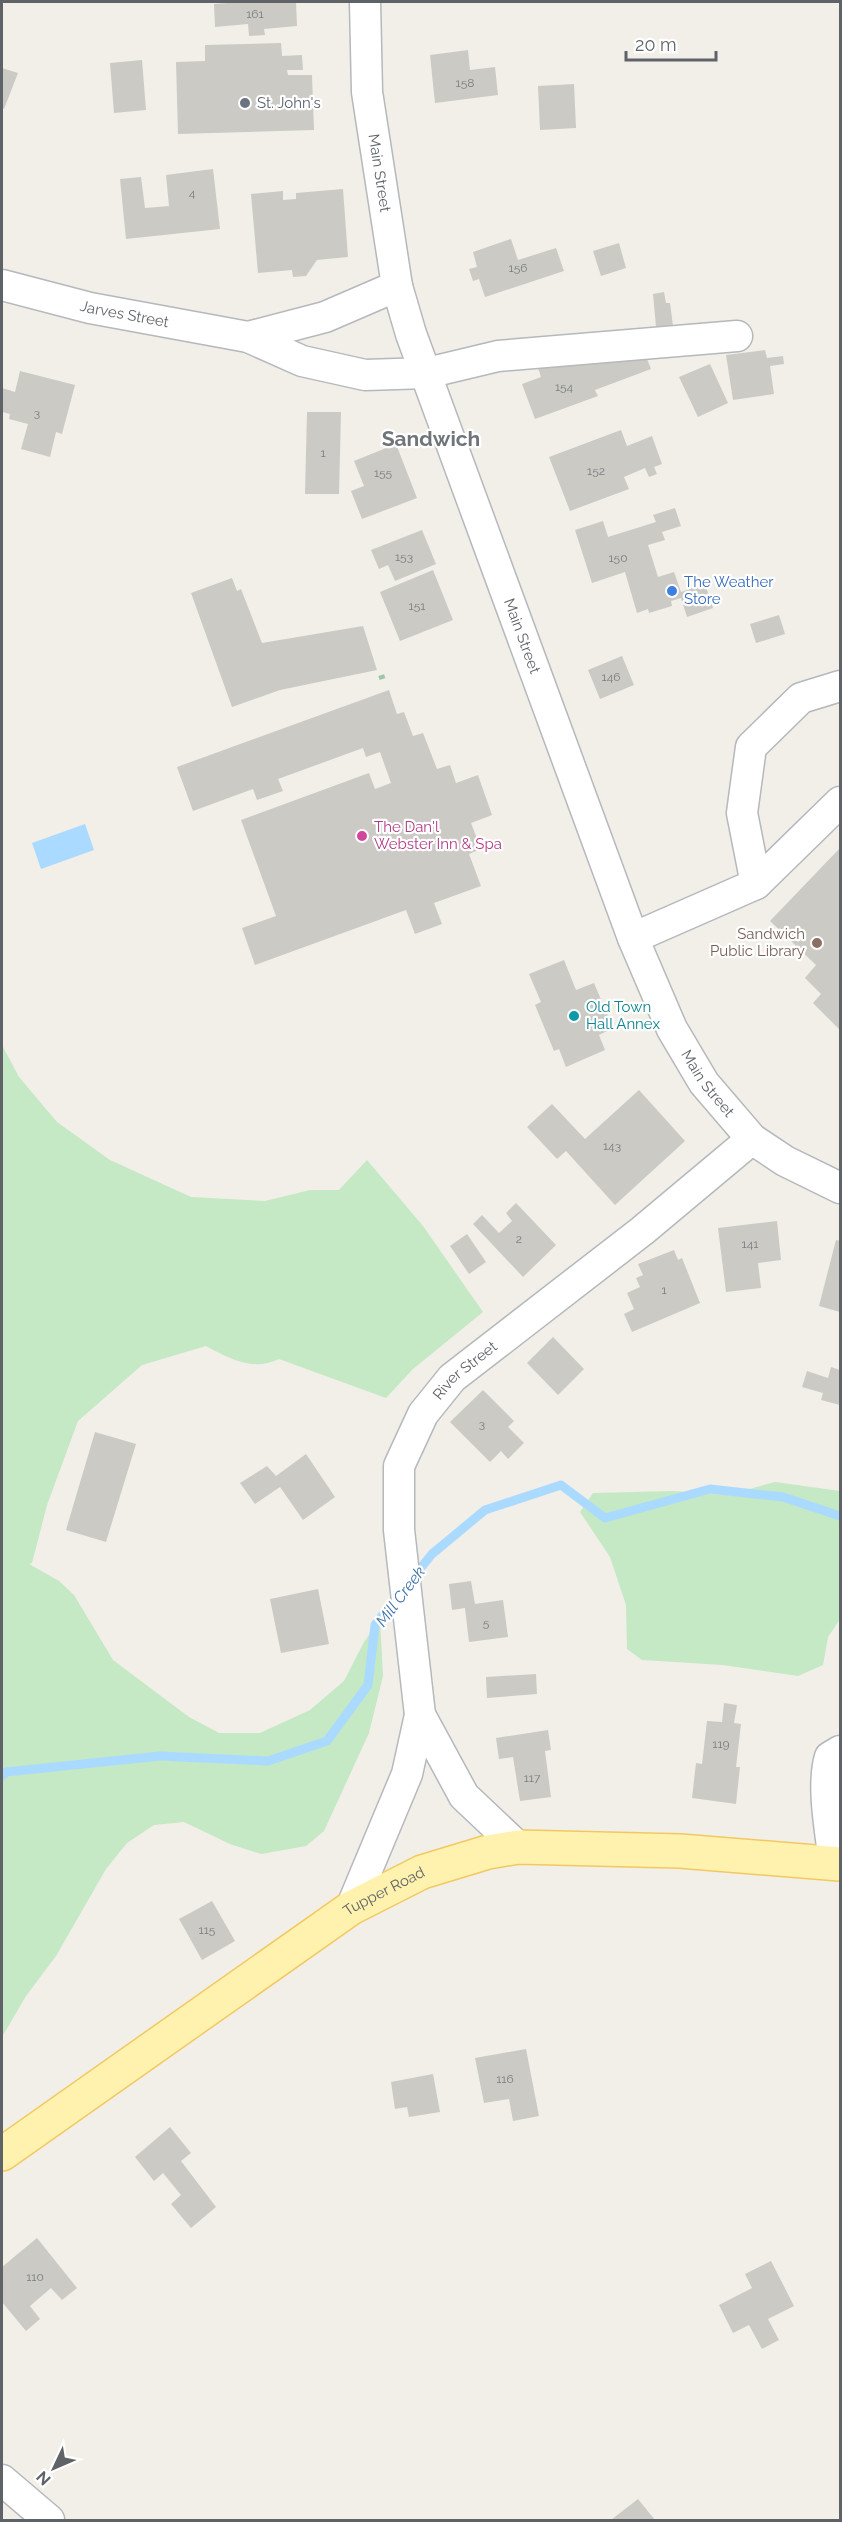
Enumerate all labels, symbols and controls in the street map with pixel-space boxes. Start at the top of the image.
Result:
house number: 161 [246,7,264,21]
scale bar [626,24,716,62]
text: 20 m [635,34,677,55]
house number: 158 [456,76,474,90]
place label: St. John's [257,94,321,112]
marker: St. John's [238,96,252,110]
street label: Main Street [365,133,394,213]
house number: 4 [189,186,196,200]
house number: 156 [509,261,527,275]
street label: Jarves Street [78,297,170,331]
house number: 154 [555,380,574,394]
house number: 3 [34,406,40,420]
district label: Sandwich [382,426,480,451]
house number: 1 [320,446,326,460]
house number: 152 [587,464,605,478]
house number: 155 [374,466,393,480]
house number: 153 [395,550,413,564]
house number: 150 [608,551,628,565]
place label: The Weather Store [684,573,774,608]
marker: The Weather Store [665,584,679,598]
street label: Main Street [500,596,544,676]
house number: 151 [409,599,425,613]
house number: 146 [602,670,620,684]
place label: The Dan'l Webster Inn & Spa [374,818,502,853]
marker: The Dan'l Webster Inn & Spa [355,829,369,843]
place label: Sandwich Public Library [710,925,805,960]
marker: Sandwich Public Library [810,936,824,950]
place label: Old Town Hall Annex [586,998,660,1033]
marker: Old Town Hall Annex [567,1009,581,1023]
street label: Main Street [677,1047,738,1121]
house number: 143 [603,1139,621,1153]
house number: 2 [516,1232,522,1246]
house number: 141 [742,1237,758,1251]
house number: 1 [661,1283,667,1297]
street label: River Street [429,1337,501,1403]
house number: 3 [479,1417,485,1431]
water label: Mill Creek [372,1562,429,1630]
house number: 5 [483,1616,490,1630]
house number: 119 [712,1737,730,1751]
house number: 117 [524,1771,541,1785]
street label: Tupper Road [340,1863,428,1920]
house number: 115 [199,1923,216,1937]
house number: 116 [496,2072,514,2086]
house number: 110 [26,2270,44,2284]
north arrow [24,2438,84,2498]
text: N [32,2467,55,2489]

